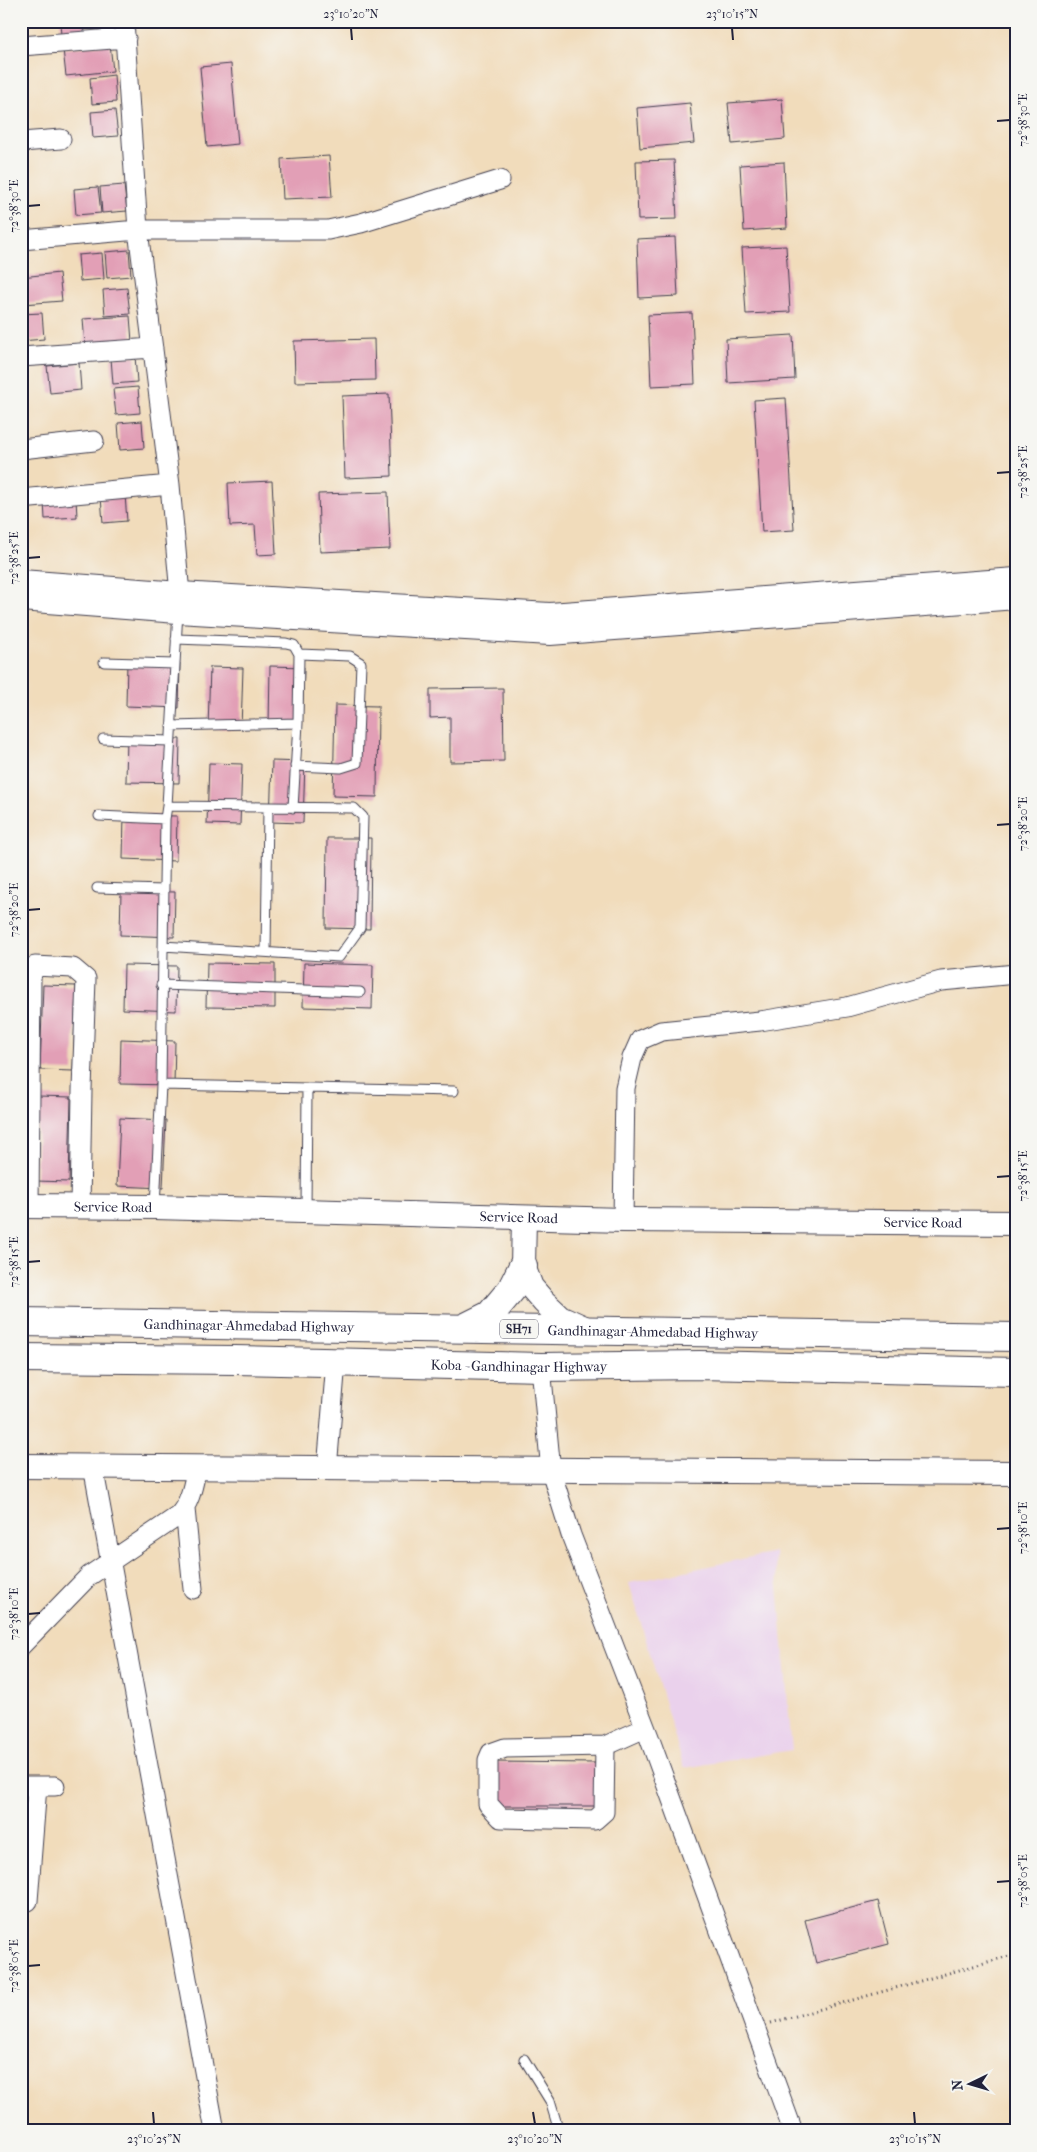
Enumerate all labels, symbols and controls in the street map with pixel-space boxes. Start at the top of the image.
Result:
text: 23°10'20"N [323,7,379,21]
text: 23°10'15"N [706,7,758,21]
text: 72°38'30"E [1016,93,1030,147]
text: 72°38'30"E [7,179,21,233]
text: 72°38'25"E [1016,445,1030,499]
text: 72°38'25"E [7,531,21,585]
text: 72°38'20"E [1016,797,1030,851]
text: 72°38'20"E [7,883,21,937]
text: 72°38'15"E [1016,1150,1030,1202]
street label: Service Road [74,1198,153,1215]
street label: Service Road [479,1208,559,1227]
street label: Service Road [883,1213,963,1231]
text: 72°38'15"E [7,1236,21,1288]
street label: Gandhinagar-Ahmedabad Highway [144,1315,355,1336]
road number: SH71 [500,1320,538,1338]
street label: Gandhinagar-Ahmedabad Highway [548,1321,759,1342]
street label: Koba - Gandhinagar Highway [431,1356,608,1376]
text: 72°38'10"E [1016,1502,1030,1554]
text: 72°38'10"E [7,1588,21,1640]
text: 72°38'05"E [1016,1854,1030,1908]
text: 72°38'05"E [7,1939,21,1993]
north arrow [944,2060,994,2110]
text: N [949,2079,966,2091]
text: 23°10'25"N [127,2132,181,2146]
text: 23°10'20"N [507,2132,563,2146]
text: 23°10'15"N [889,2132,941,2146]

